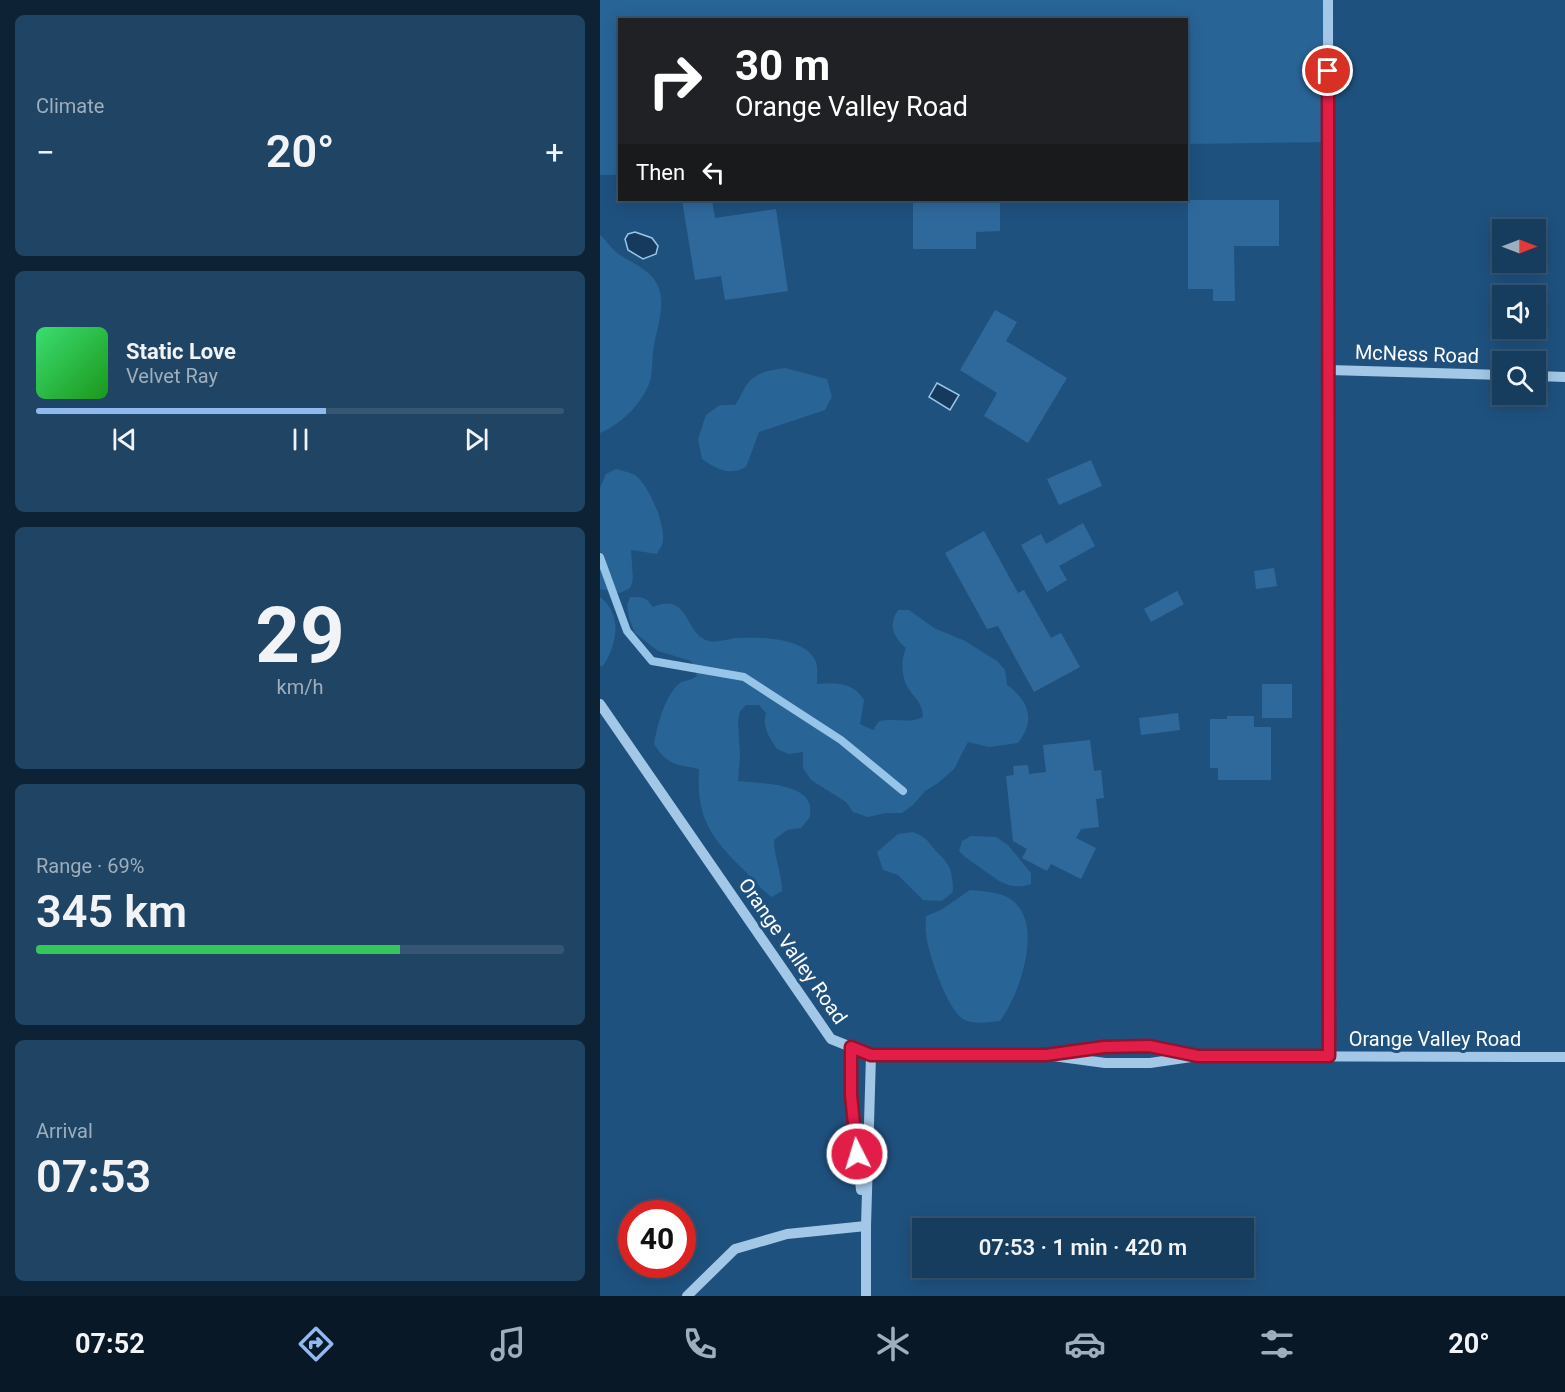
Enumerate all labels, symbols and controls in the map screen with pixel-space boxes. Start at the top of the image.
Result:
text: 30 m [735,41,830,90]
icon: right [636,42,714,120]
pin [1302,45,1353,96]
icon: arrive [1311,54,1344,87]
text: Orange Valley Road [735,91,968,123]
text: Climate [36,94,104,118]
text: 20° [266,125,334,178]
text: − [36,133,55,172]
text: + [545,133,564,172]
icon: left [697,156,730,189]
text: Then [636,160,685,185]
north arrow [1492,219,1546,273]
map controls [1492,219,1546,405]
button: sound [1492,285,1546,339]
text: Static Love [126,339,236,364]
street label: McNess Road [1354,340,1480,368]
button: search [1492,351,1546,405]
text: Velvet Ray [126,364,218,388]
icon: previous [108,423,141,456]
icon: pause [284,423,317,456]
icon: next [460,423,493,456]
text: 29 [255,590,345,681]
text: km/h [277,675,323,699]
text: Range · 69% [36,854,144,878]
street label: Orange Valley Road [734,873,852,1029]
text: 345 km [36,885,187,938]
street label: Orange Valley Road [1349,1027,1521,1051]
text: Arrival [36,1119,93,1143]
position arrow [825,1122,889,1186]
text: 07:53 [36,1150,151,1203]
speed limit sign: 40 [618,1200,696,1278]
text: 07:53 · 1 min · 420 m [979,1235,1187,1260]
icon: directions [295,1323,337,1365]
icon: music [487,1323,529,1365]
icon: phone [679,1323,721,1365]
icon: climate [872,1323,914,1365]
icon: car [1064,1323,1106,1365]
icon: filters [1256,1323,1298,1365]
text: 07:52 [75,1328,145,1360]
text: 20° [1448,1328,1490,1360]

